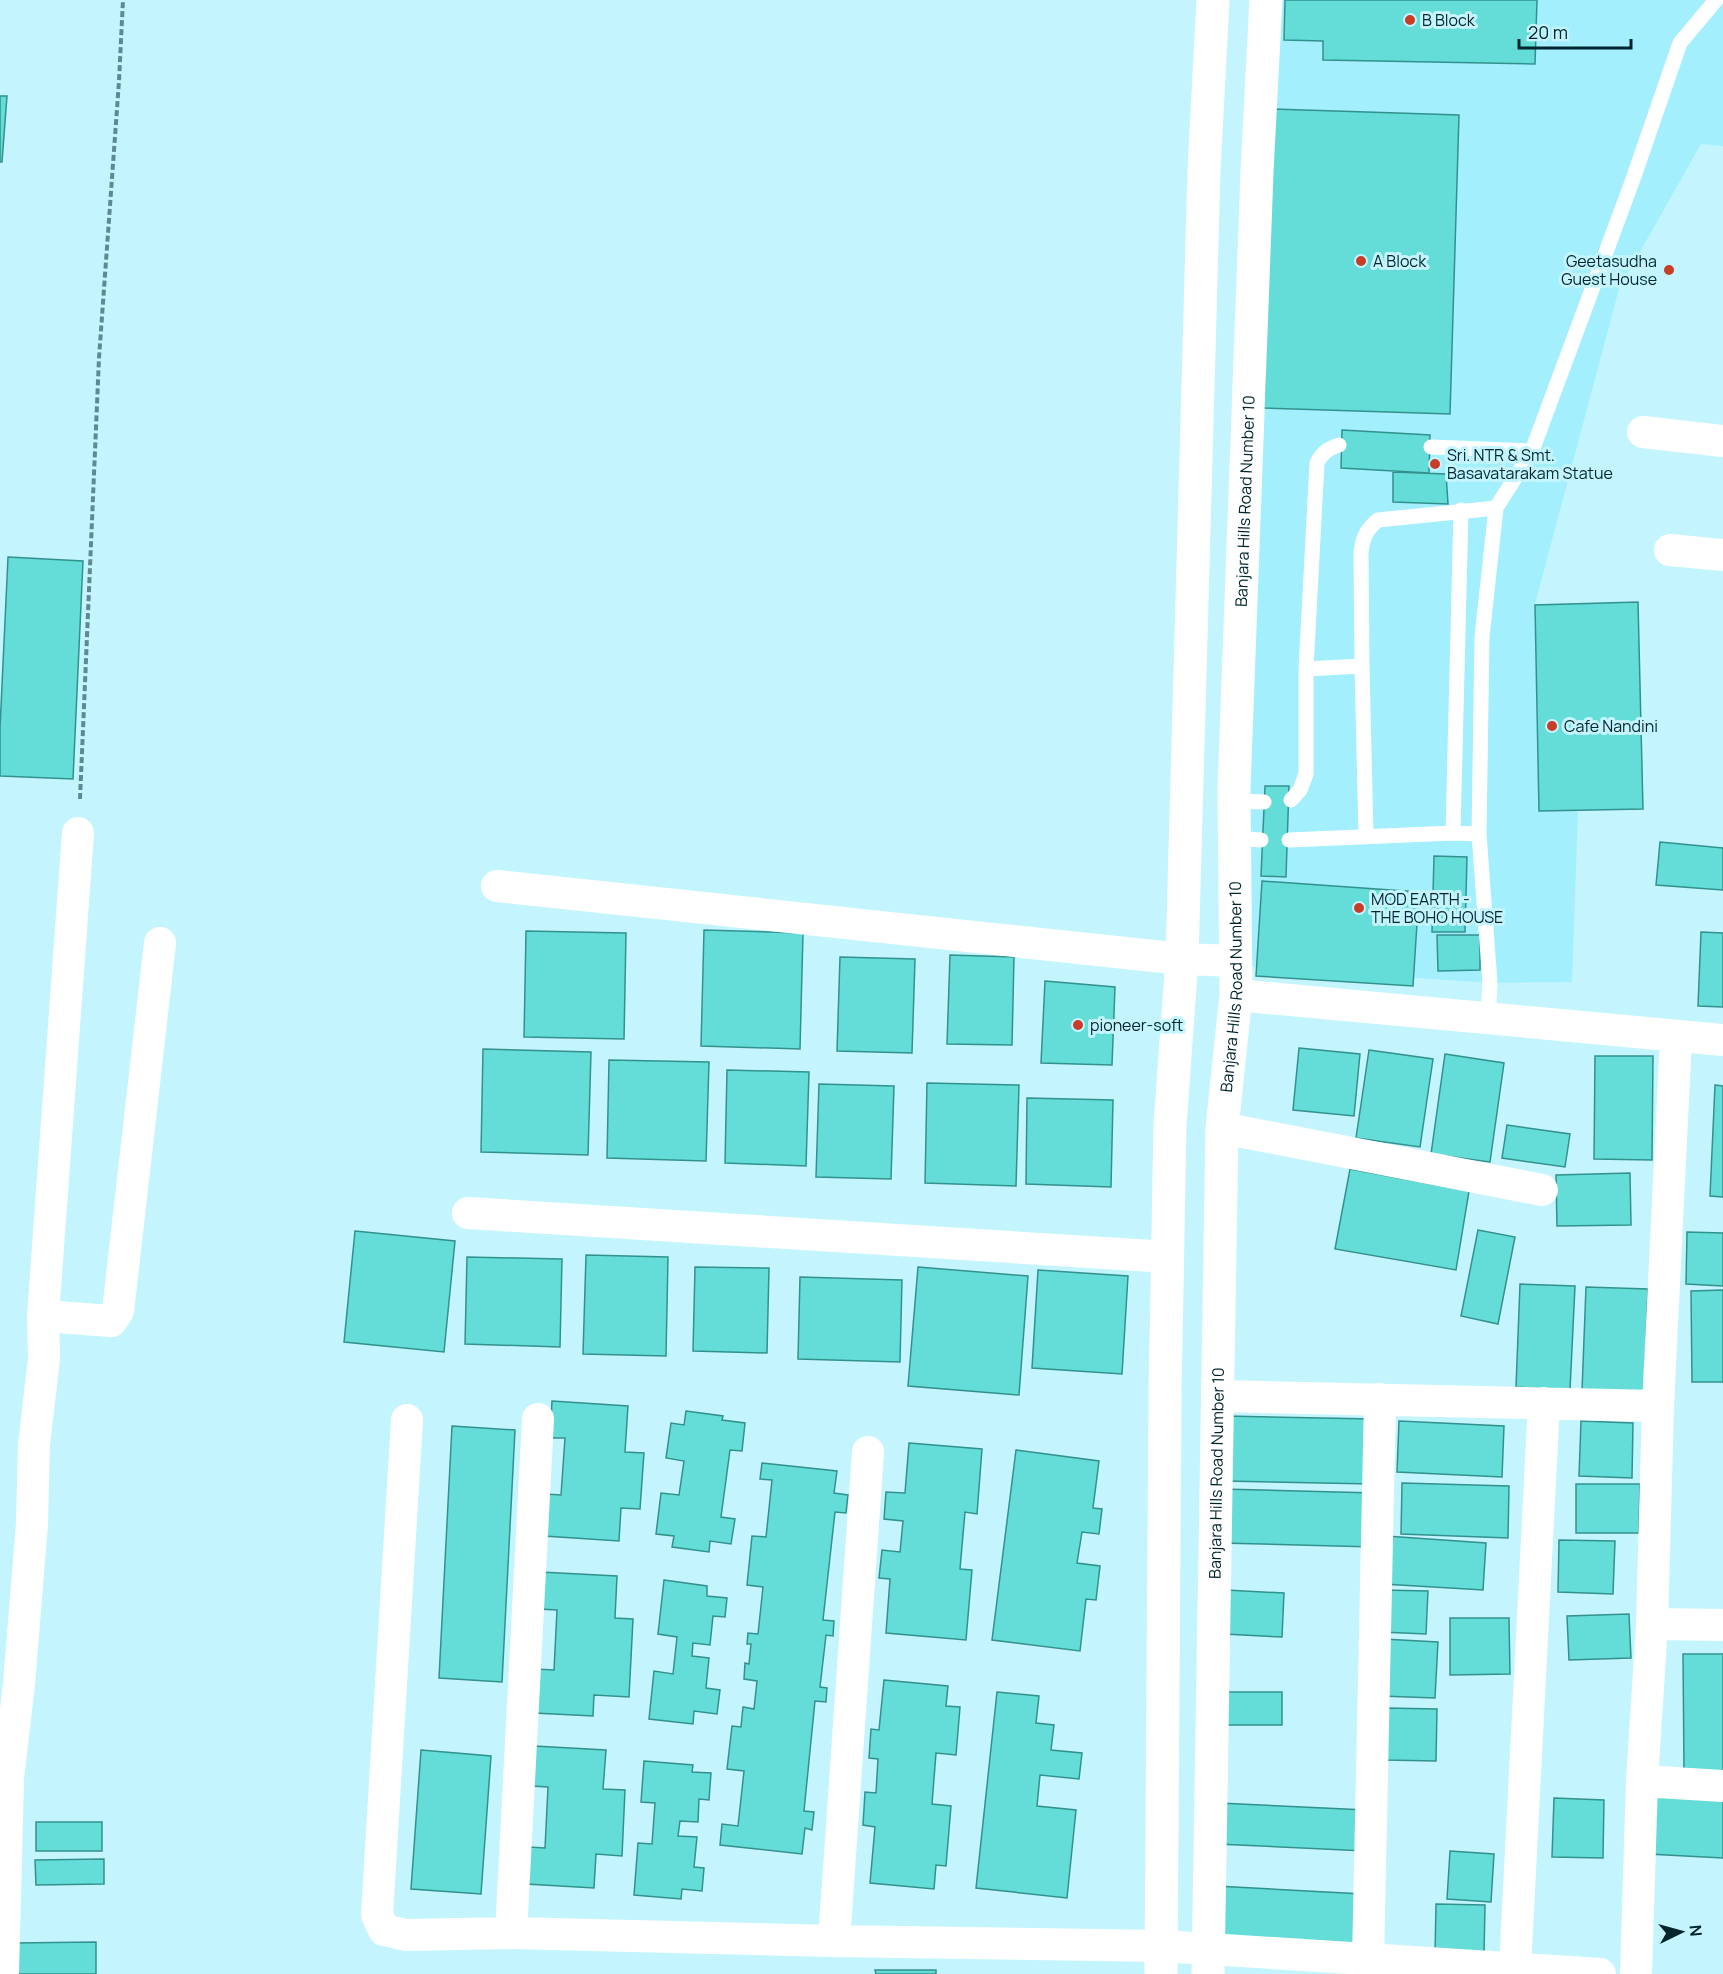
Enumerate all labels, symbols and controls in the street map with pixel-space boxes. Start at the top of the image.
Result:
place label: B Block [1422,9,1476,31]
scale bar [1519,12,1632,50]
marker: B Block [1403,13,1417,27]
text: 20 m [1528,20,1568,44]
place label: A Block [1373,250,1427,272]
place label: Geetasudha Guest House [1561,250,1657,290]
marker: A Block [1354,254,1368,268]
marker: Geetasudha Guest House [1662,263,1676,277]
street label: Banjara Hills Road Number 10 [1230,395,1260,607]
place label: Sri. NTR & Smt. Basavatarakam Statue [1447,444,1613,484]
marker: Sri. NTR & Smt. Basavatarakam Statue [1428,457,1442,471]
place label: Cafe Nandini [1564,715,1658,737]
marker: Cafe Nandini [1545,719,1559,733]
street label: Banjara Hills Road Number 10 [1215,881,1247,1093]
place label: MOD EARTH - THE BOHO HOUSE [1371,888,1503,928]
marker: MOD EARTH - THE BOHO HOUSE [1352,901,1366,915]
place label: pioneer-soft [1090,1014,1183,1036]
marker: pioneer-soft [1071,1018,1085,1032]
street label: Banjara Hills Road Number 10 [1204,1367,1229,1579]
north arrow [1651,1902,1711,1962]
text: N [1684,1924,1707,1937]

